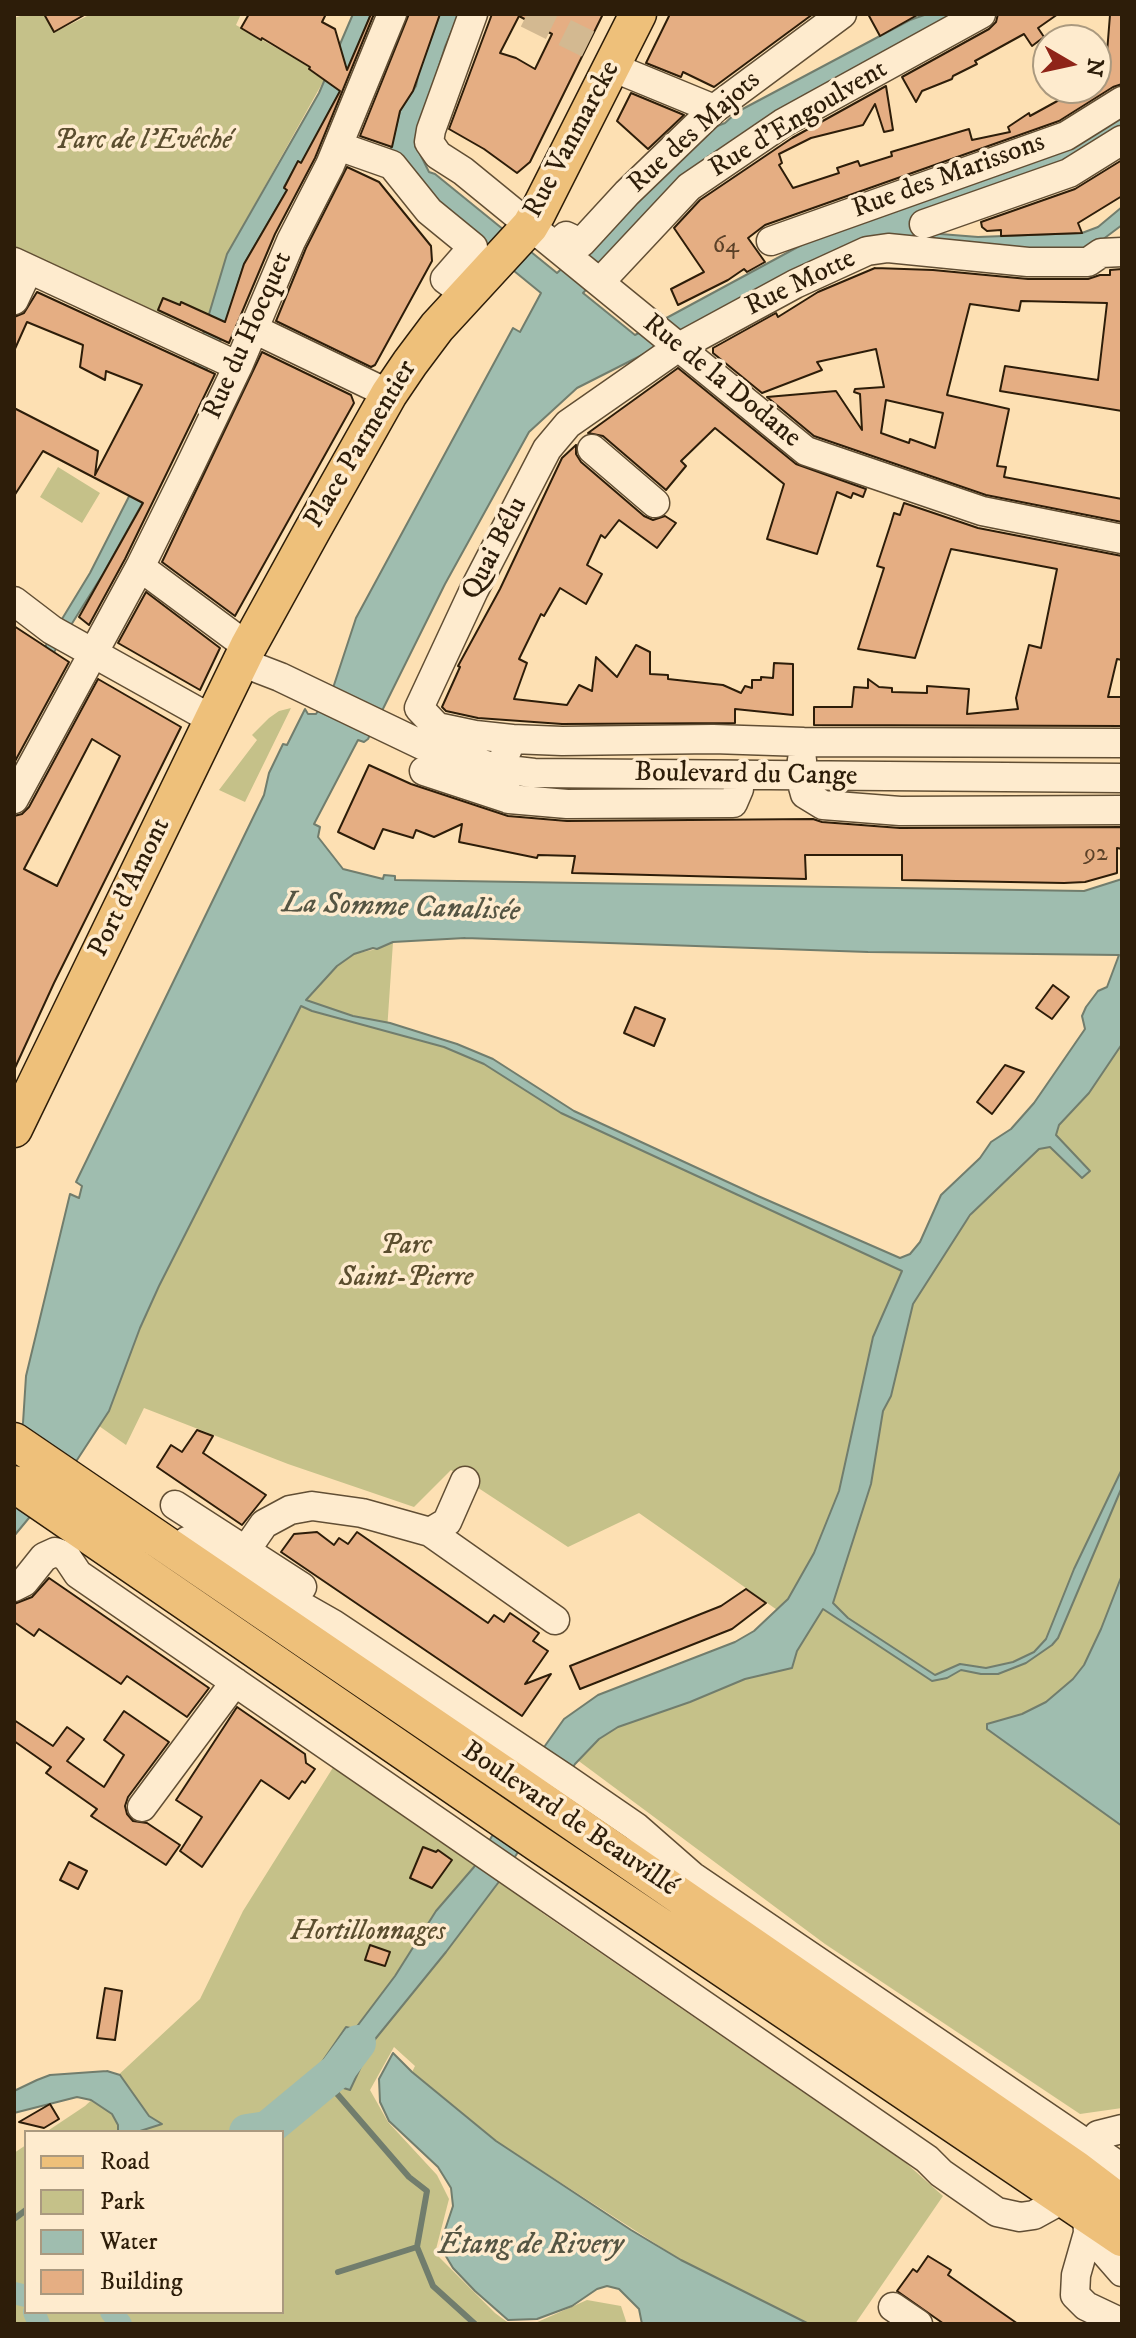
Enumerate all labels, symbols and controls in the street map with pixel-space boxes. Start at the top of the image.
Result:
north arrow [1032,24,1112,104]
street label: Rue d'Engoulvent [704,54,894,186]
street label: Rue Vanmarcke [518,56,628,224]
text: N [1079,56,1109,79]
street label: Rue des Majots [622,65,768,201]
park label: Parc de l'Evêché [54,125,232,159]
street label: Rue des Marissons [848,127,1050,227]
house number: 64 [713,233,739,261]
street label: Rue Motte [741,243,861,325]
street label: Rue du Hocquet [197,247,301,425]
street label: Rue de la Dodane [635,308,807,456]
street label: Place Parmentier [299,355,425,535]
street label: Quai Bélu [456,492,536,606]
street label: Boulevard du Cange [634,757,858,795]
street label: Port d'Amont [83,813,179,963]
house number: 92 [1084,841,1108,869]
water label: La Somme Canalisée [282,887,520,931]
park label: Parc Saint-Pierre [339,1230,473,1296]
street label: Boulevard de Beauvillé [455,1735,683,1905]
park label: Hortillonnages [290,1916,446,1950]
legend [24,2130,284,2314]
text: Road [100,2147,150,2177]
text: Park [100,2187,145,2217]
text: Water [100,2227,157,2257]
water label: Étang de Rivery [438,2229,624,2265]
text: Building [100,2267,183,2297]

